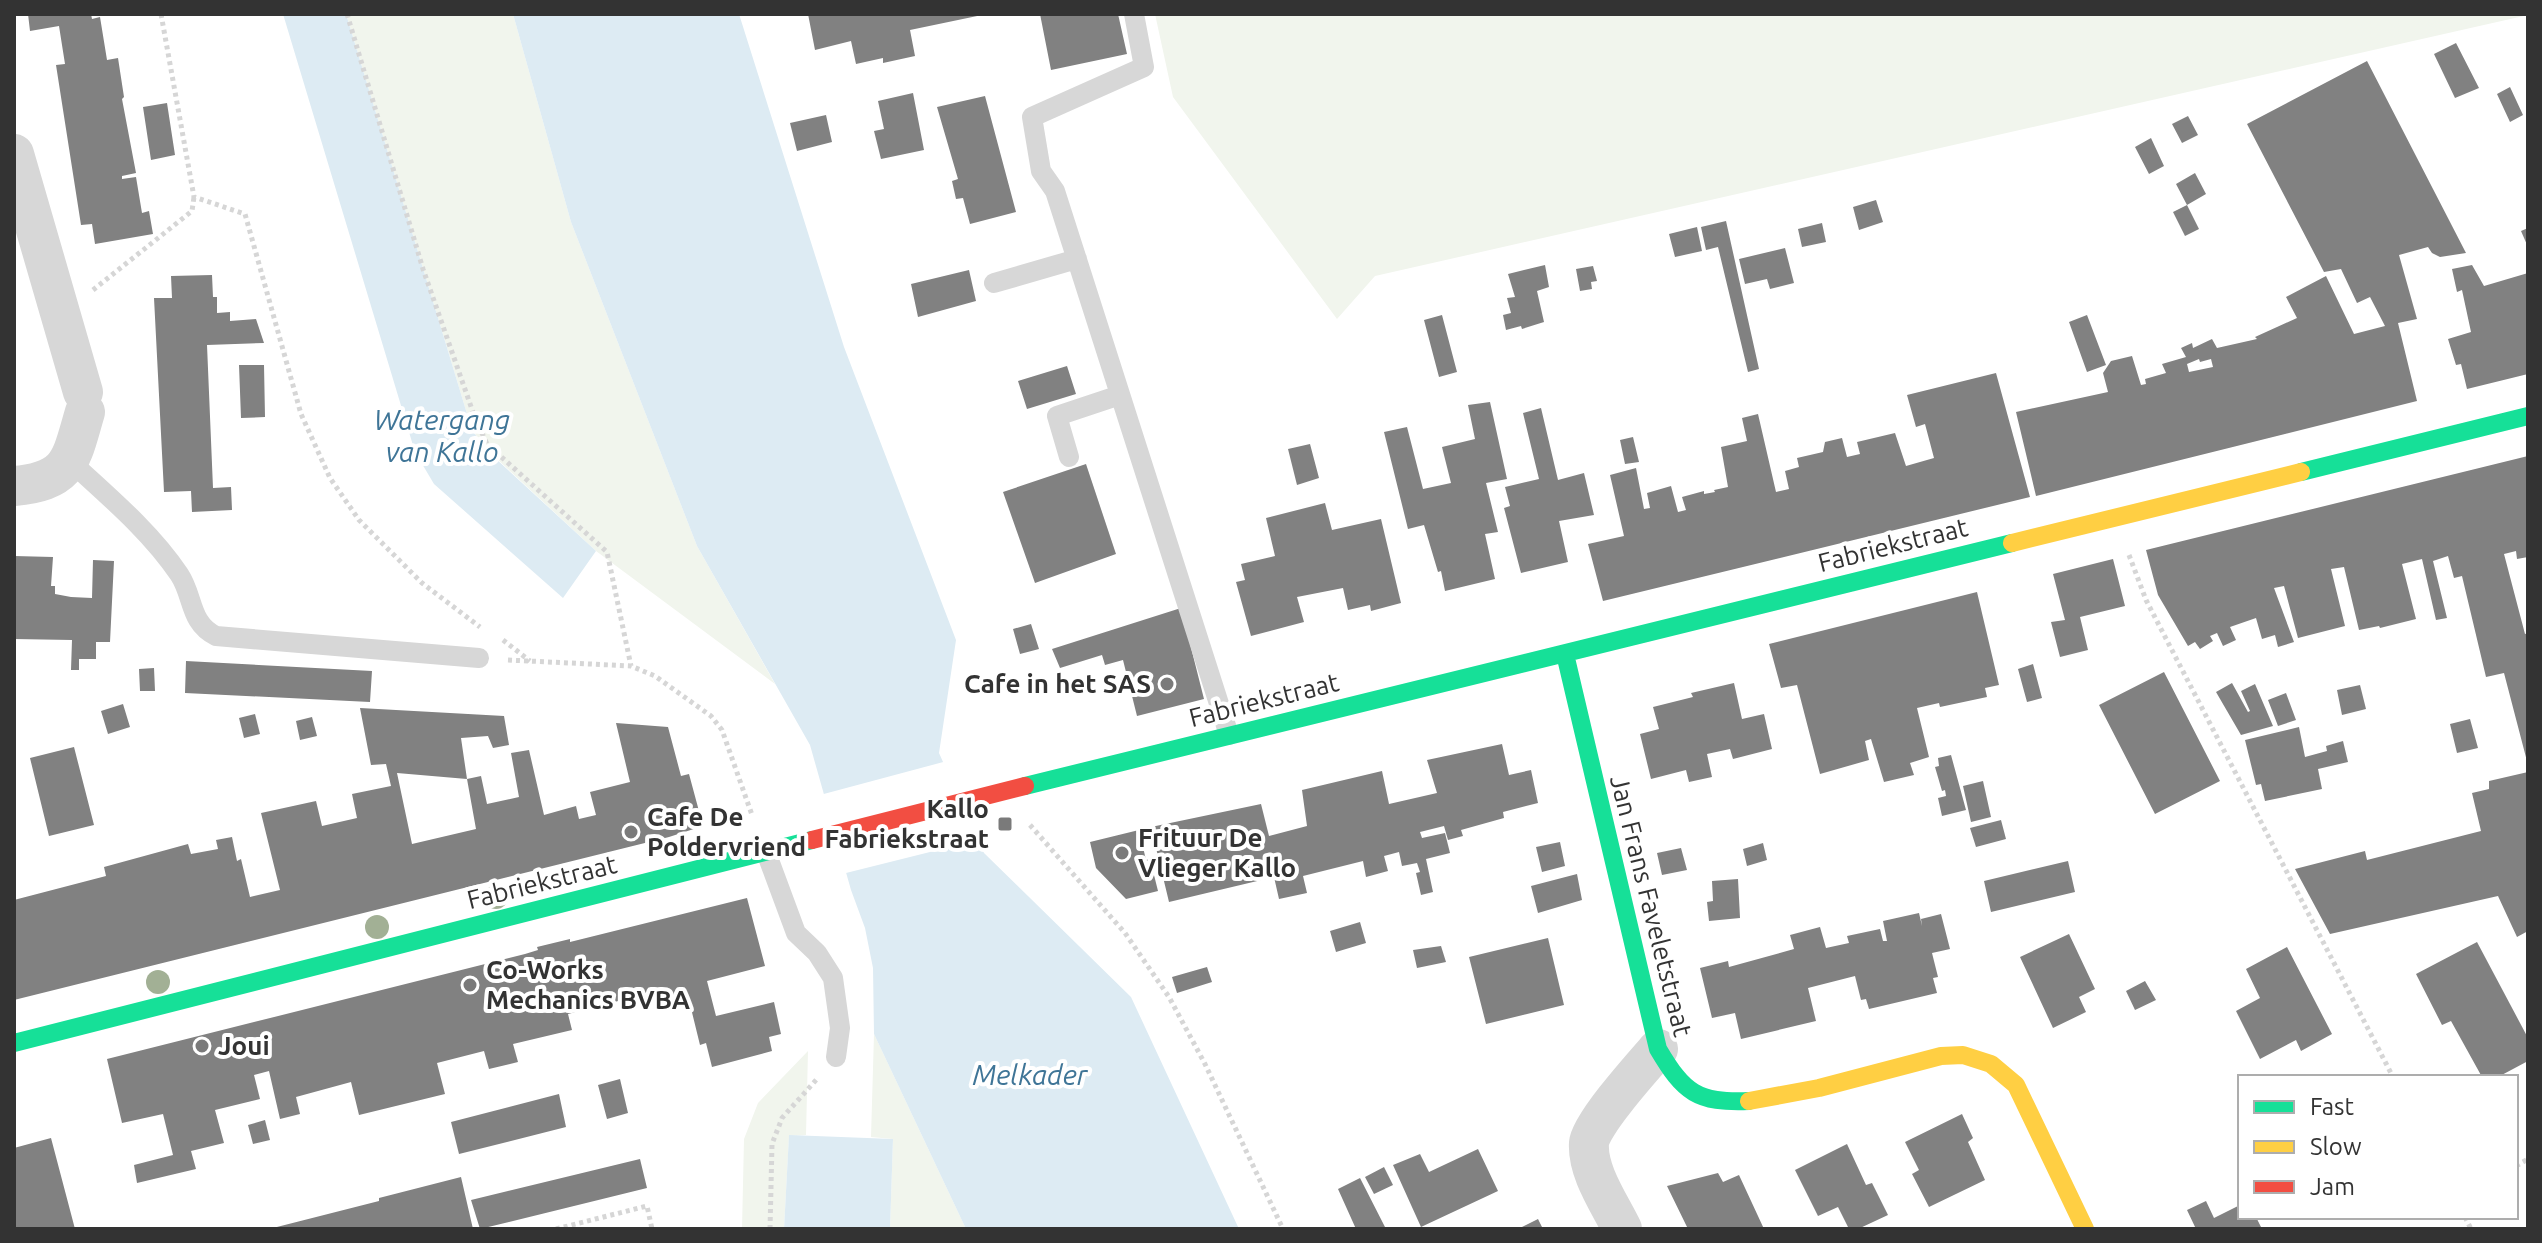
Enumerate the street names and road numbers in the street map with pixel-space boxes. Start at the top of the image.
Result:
street label: Fabriekstraat [1815,512,1971,577]
street label: Fabriekstraat [1186,667,1342,732]
street label: Jan Frans Faveletstraat [1605,772,1698,1039]
street label: Fabriekstraat [464,849,620,914]

